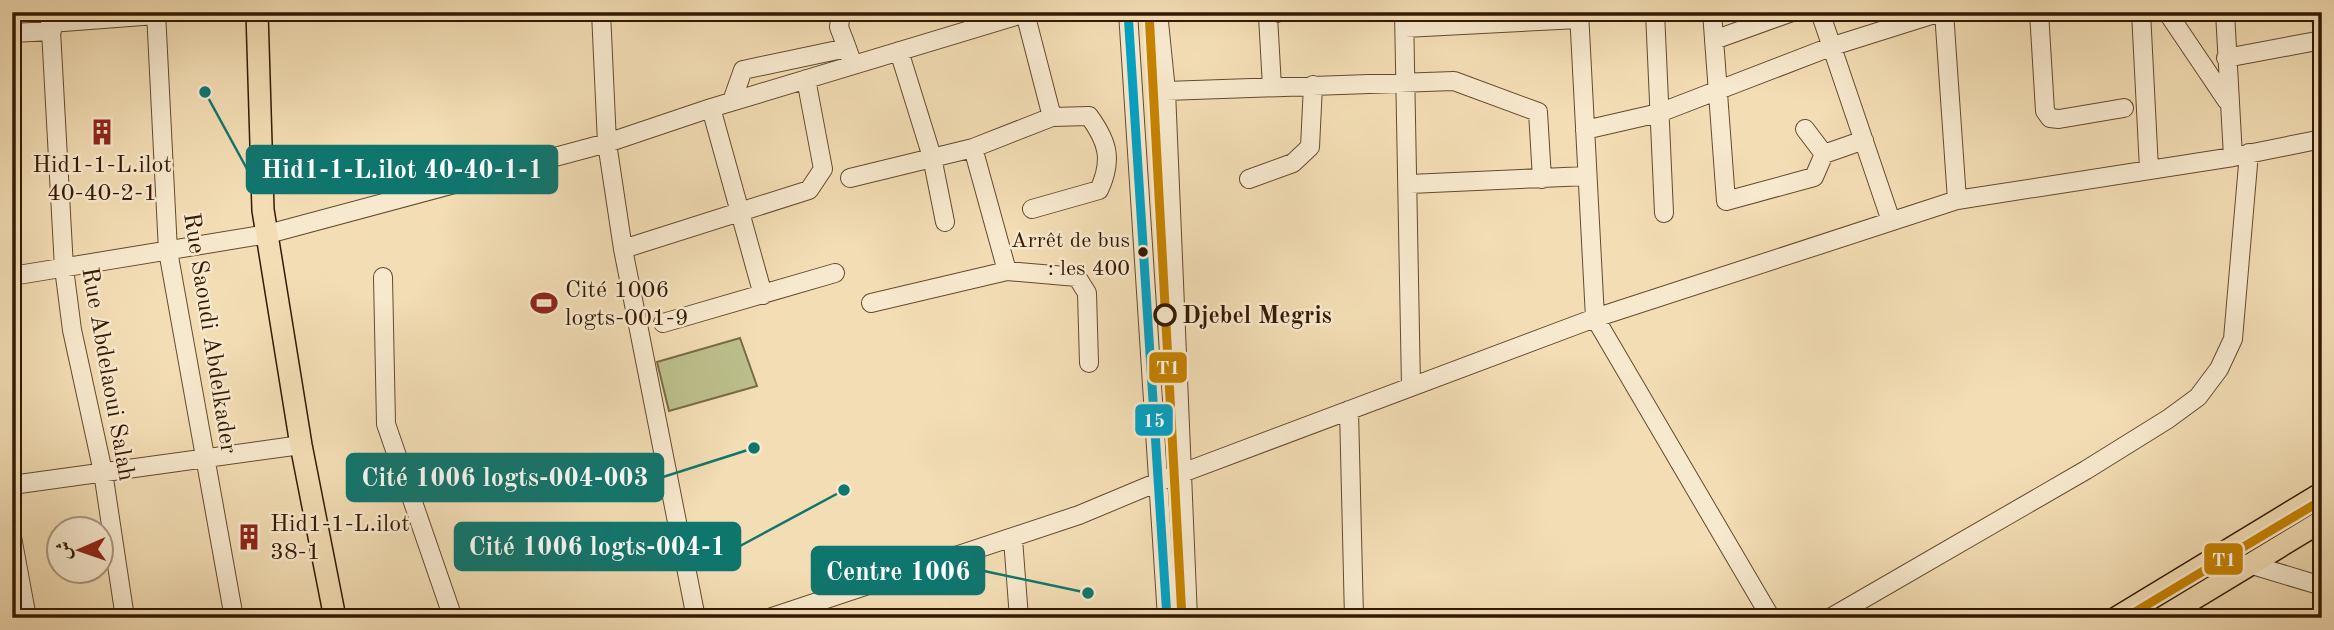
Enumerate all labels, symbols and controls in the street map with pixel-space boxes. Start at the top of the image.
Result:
building icon: Hid1-1-L.ilot 40-40-2-1 [87,117,117,147]
callout: Hid1-1-L.ilot 40-40-1-1 [247,146,557,193]
place label: Hid1-1-L.ilot 40-40-2-1 [32,154,172,206]
text: Hid1-1-L.ilot 40-40-1-1 [261,158,543,184]
street label: Rue Saoudi Abdelkader [178,211,240,456]
place label: Arrêt de bus : les 400 [1011,230,1130,280]
marker: Arrêt de bus : les 400 [1136,245,1150,259]
street label: Rue Abdelaoui Salah [76,266,138,483]
place label: Cité 1006 logts-001-9 [565,279,689,331]
sports icon: Cité 1006 logts-001-9 [529,288,559,318]
marker: Djebel Megris [1154,304,1176,326]
place label: Djebel Megris [1182,305,1332,329]
line badge: T1 [1148,351,1188,384]
text: T1 [1156,360,1180,379]
line badge: 15 [1134,403,1174,437]
text: 15 [1143,413,1165,432]
callout: Cité 1006 logts-004-003 [347,454,663,501]
text: Cité 1006 logts-004-003 [361,466,649,492]
place label: Hid1-1-L.ilot 38-1 [270,513,410,565]
north arrow [46,514,116,584]
building icon: Hid1-1-L.ilot 38-1 [234,522,264,552]
callout: Cité 1006 logts-004-1 [455,523,740,570]
text: Cité 1006 logts-004-1 [468,535,726,561]
text: ش [56,541,75,560]
line badge: T1 [2203,542,2244,576]
callout: Centre 1006 [812,547,984,594]
text: T1 [2212,552,2236,571]
text: Centre 1006 [826,560,970,586]

